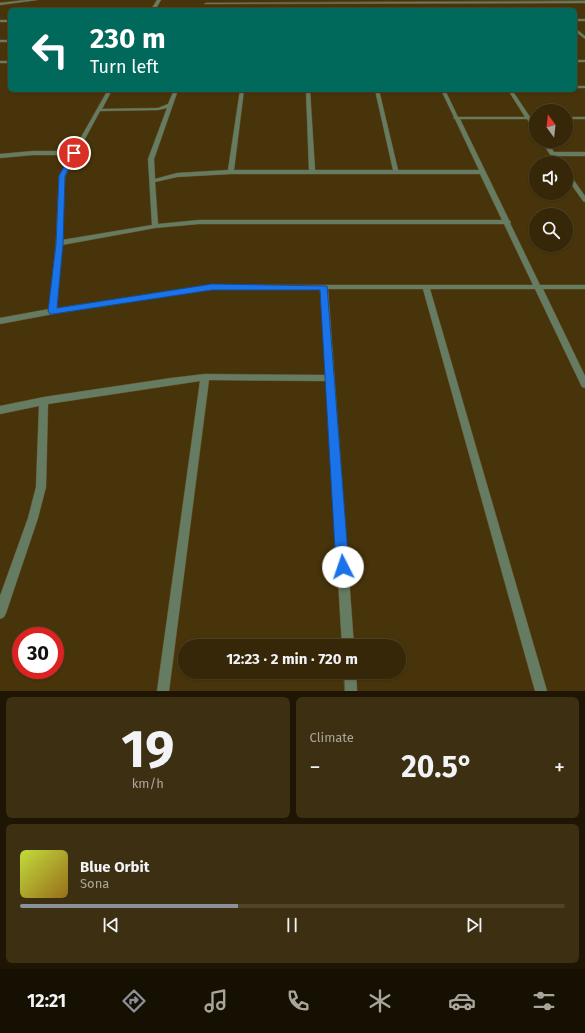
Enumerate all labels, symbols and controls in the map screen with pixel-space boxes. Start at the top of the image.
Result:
text: 230 m [90,22,166,55]
icon: left [24,24,76,76]
text: Turn left [90,56,159,78]
north arrow [529,104,573,148]
map controls [529,104,573,252]
pin [57,136,91,170]
icon: arrive [63,142,85,164]
button: sound [529,156,573,200]
button: search [529,208,573,252]
position arrow [322,546,364,588]
speed limit sign: 30 [12,627,64,679]
text: 12:23 · 2 min · 720 m [226,650,358,668]
text: 19 [121,718,174,781]
text: Climate [310,730,354,745]
text: 20.5° [401,749,473,785]
text: − [310,754,321,781]
text: + [554,754,565,781]
text: km/h [132,776,164,791]
text: Blue Orbit [80,858,149,876]
text: Sona [80,876,109,891]
icon: previous [100,914,122,936]
icon: pause [281,914,303,936]
icon: next [463,914,485,936]
icon: directions [120,987,148,1015]
icon: music [202,987,230,1015]
icon: phone [284,987,312,1015]
icon: climate [366,987,394,1015]
icon: car [448,987,476,1015]
icon: filters [530,987,558,1015]
text: 12:21 [27,990,66,1012]

